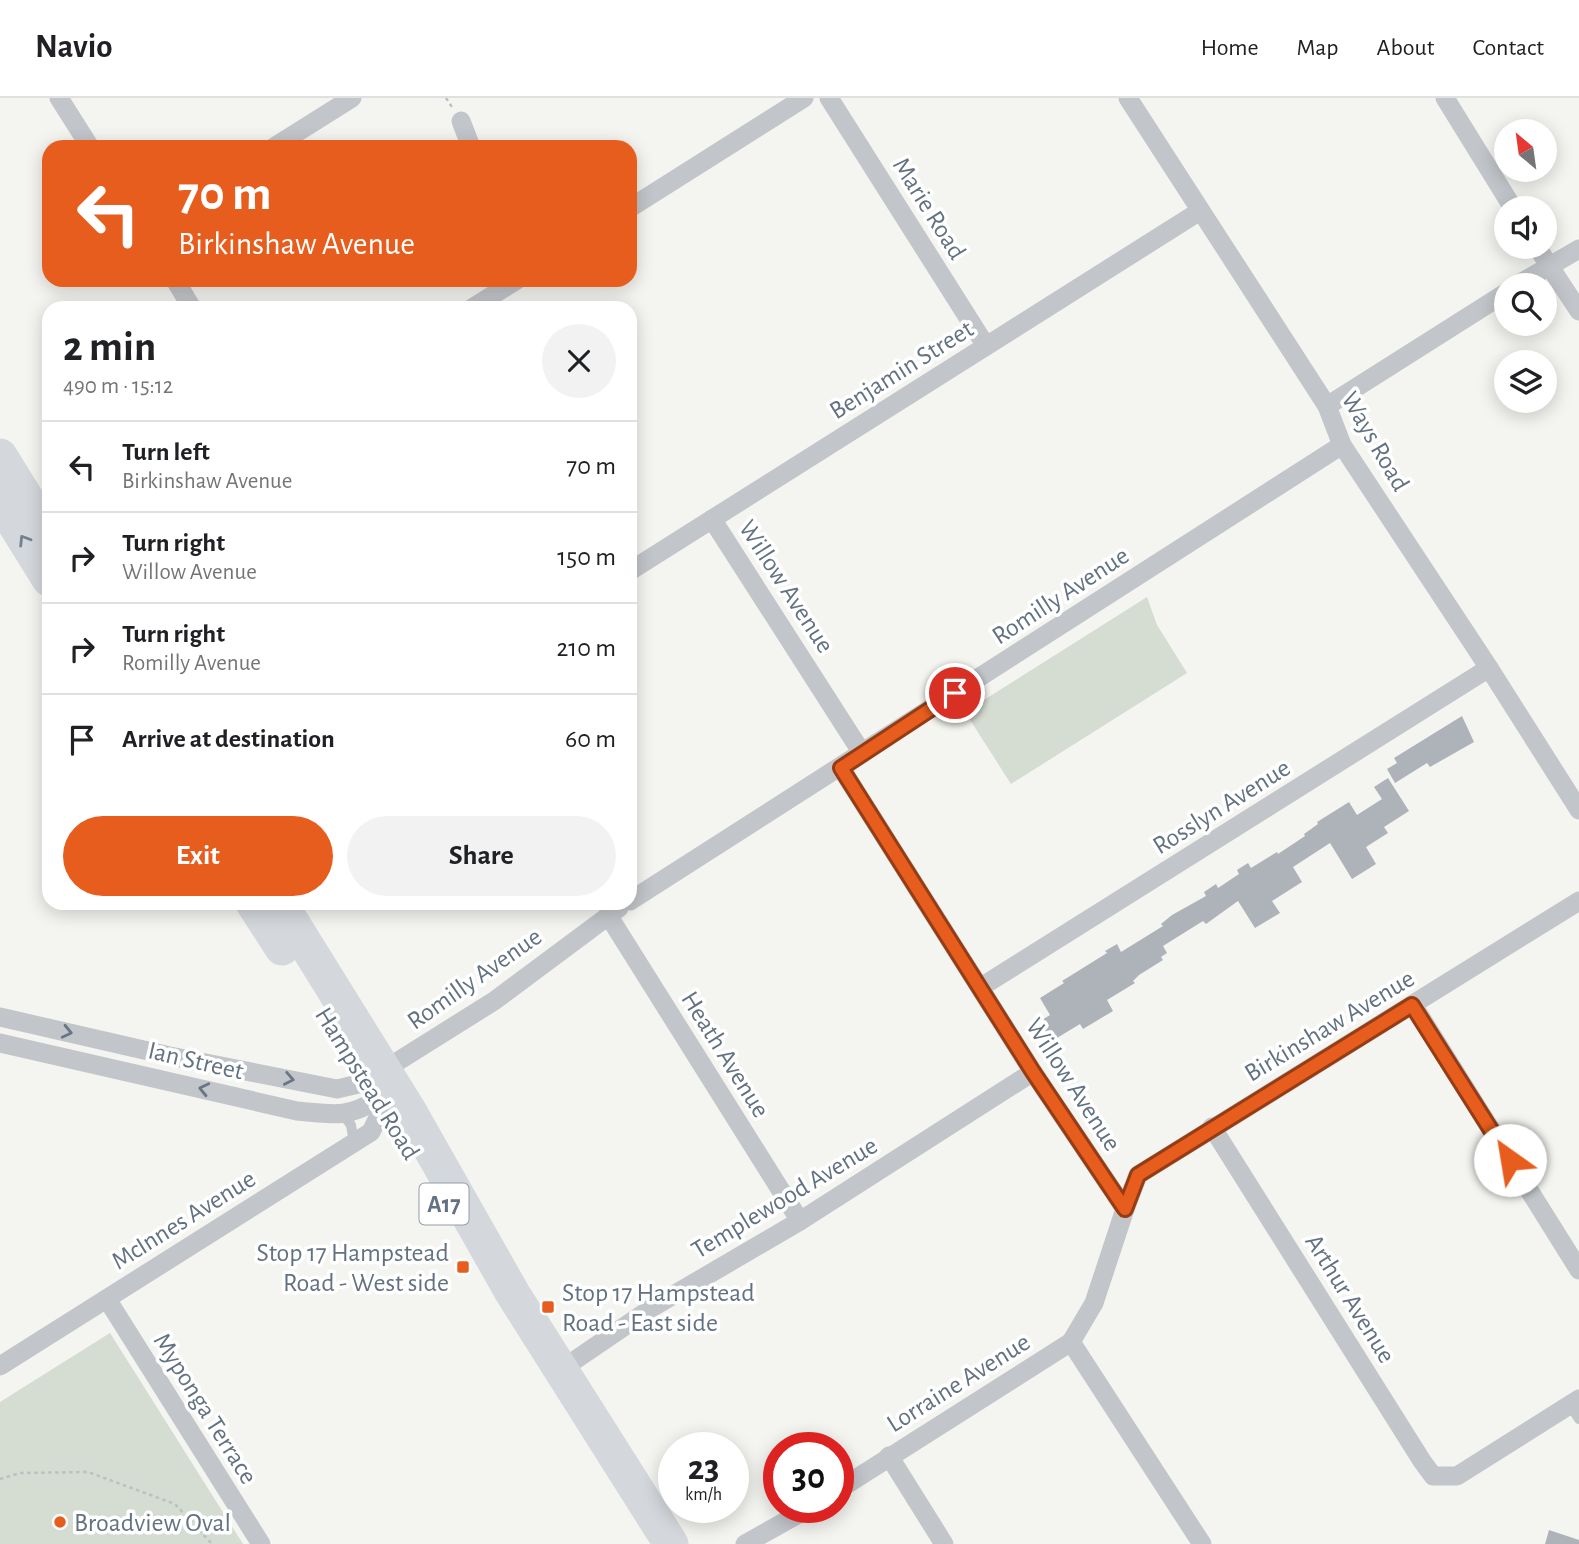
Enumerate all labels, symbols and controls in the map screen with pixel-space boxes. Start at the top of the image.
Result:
text: Navio [35,31,113,64]
text: Home [1201,36,1259,60]
text: Map [1297,36,1339,60]
text: About [1377,36,1434,60]
text: Contact [1472,36,1544,60]
north arrow [1494,119,1558,182]
map controls [1494,119,1557,413]
street label: Marie Road [888,153,971,264]
icon: left [63,168,154,259]
text: 70 m [178,170,272,219]
button: sound [1494,196,1557,259]
text: Birkinshaw Avenue [178,228,415,260]
button: search [1494,273,1557,336]
street label: Benjamin Street [825,315,978,424]
button: close [542,324,616,398]
text: 2 min [63,326,156,368]
button: layers [1494,350,1557,413]
text: 490 m · 15:12 [63,375,173,398]
street label: Ways Road [1336,387,1414,496]
text: Turn left [122,439,210,465]
icon: left [63,448,101,486]
text: 70 m [566,453,616,479]
text: Birkinshaw Avenue [122,470,292,493]
street label: Willow Avenue [734,516,839,658]
text: Turn right [122,530,225,556]
one-way arrow [20,534,33,547]
icon: right [63,539,101,577]
street label: Romilly Avenue [988,542,1133,650]
text: 150 m [557,544,616,570]
text: Willow Avenue [122,561,257,584]
text: Turn right [122,621,225,647]
icon: right [63,630,101,668]
text: 210 m [556,635,616,661]
text: Romilly Avenue [122,652,261,675]
pin [925,663,985,723]
icon: arrive [936,674,974,712]
icon: arrive [63,721,101,759]
text: Arrive at destination [122,726,335,752]
text: 60 m [565,726,616,752]
street label: Rosslyn Avenue [1148,754,1295,859]
button: Exit [63,816,333,896]
button: Share [347,816,616,896]
street label: Romilly Avenue [403,923,546,1035]
street label: Birkinshaw Avenue [1240,965,1419,1087]
street label: Heath Avenue [676,987,774,1122]
street label: Hampstead Road [310,1003,424,1164]
street label: Willow Avenue [1021,1014,1126,1156]
one-way arrow [61,1024,73,1039]
street label: Ian Street [146,1037,246,1085]
one-way arrow [283,1071,295,1086]
one-way arrow [198,1082,210,1097]
position arrow [1473,1123,1547,1197]
street label: Templewood Avenue [687,1132,882,1264]
street label: McInnes Avenue [107,1165,260,1274]
road number: A17 [420,1184,468,1224]
street label: Arthur Avenue [1300,1230,1400,1368]
place label: Stop 17 Hampstead Road - West side [256,1240,449,1296]
marker: Stop 17 Hampstead Road - West side [455,1259,471,1275]
place label: Stop 17 Hampstead Road - East side [562,1280,755,1336]
marker: Stop 17 Hampstead Road - East side [540,1299,556,1315]
street label: Myponga Terrace [148,1329,262,1489]
street label: Lorraine Avenue [882,1329,1035,1437]
speed limit sign: 30 [763,1432,854,1523]
text: 23 [688,1451,719,1486]
text: km/h [685,1486,722,1504]
place label: Broadview Oval [74,1510,231,1536]
marker: Broadview Oval [52,1514,68,1530]

